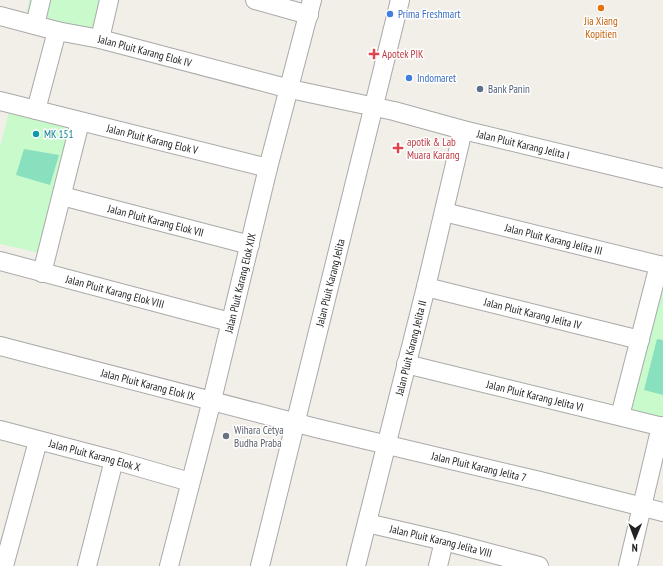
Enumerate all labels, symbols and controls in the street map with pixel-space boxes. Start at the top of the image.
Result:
marker: Jia Xiang Kopitien [596,3,606,13]
place label: Prima Freshmart [398,7,460,21]
marker: Prima Freshmart [385,9,395,19]
place label: Jia Xiang Kopitien [583,14,618,41]
street label: Jalan Pluit Karang Elok IV [96,32,194,70]
place label: Apotek PIK [382,47,424,61]
marker: Apotek PIK [369,49,379,59]
place label: Indomaret [417,71,456,85]
marker: Indomaret [404,73,414,83]
place label: Bank Panin [488,82,530,96]
marker: Bank Panin [475,84,485,94]
street label: Jalan Pluit Karang Elok V [104,121,200,157]
street label: Jalan Pluit Karang Jelita I [475,126,571,162]
place label: MK 151 [44,127,73,141]
marker: MK 151 [31,129,41,139]
place label: apotik & Lab Muara Karang [407,135,460,162]
marker: apotik & Lab Muara Karang [392,142,404,154]
street label: Jalan Pluit Karang Elok VII [105,201,205,240]
street label: Jalan Pluit Karang Jelita III [503,220,604,258]
street label: Jalan Pluit Karang Elok XIX [221,231,259,335]
street label: Jalan Pluit Karang Jelita [312,237,348,329]
street label: Jalan Pluit Karang Elok VIII [63,271,166,311]
street label: Jalan Pluit Karang Jelita IV [482,294,584,332]
street label: Jalan Pluit Karang Jelita II [392,299,429,398]
street label: Jalan Pluit Karang Elok IX [99,365,197,403]
street label: Jalan Pluit Karang Jelita VI [484,377,585,414]
place label: Wihara Cetya Budha Praba [234,423,284,450]
marker: Wihara Cetya Budha Praba [221,431,231,441]
street label: Jalan Pluit Karang Elok X [47,436,142,474]
street label: Jalan Pluit Karang Jelita 7 [429,448,528,485]
north arrow [615,518,655,558]
street label: Jalan Pluit Karang Jelita VIII [387,521,493,560]
text: N [632,541,638,555]

